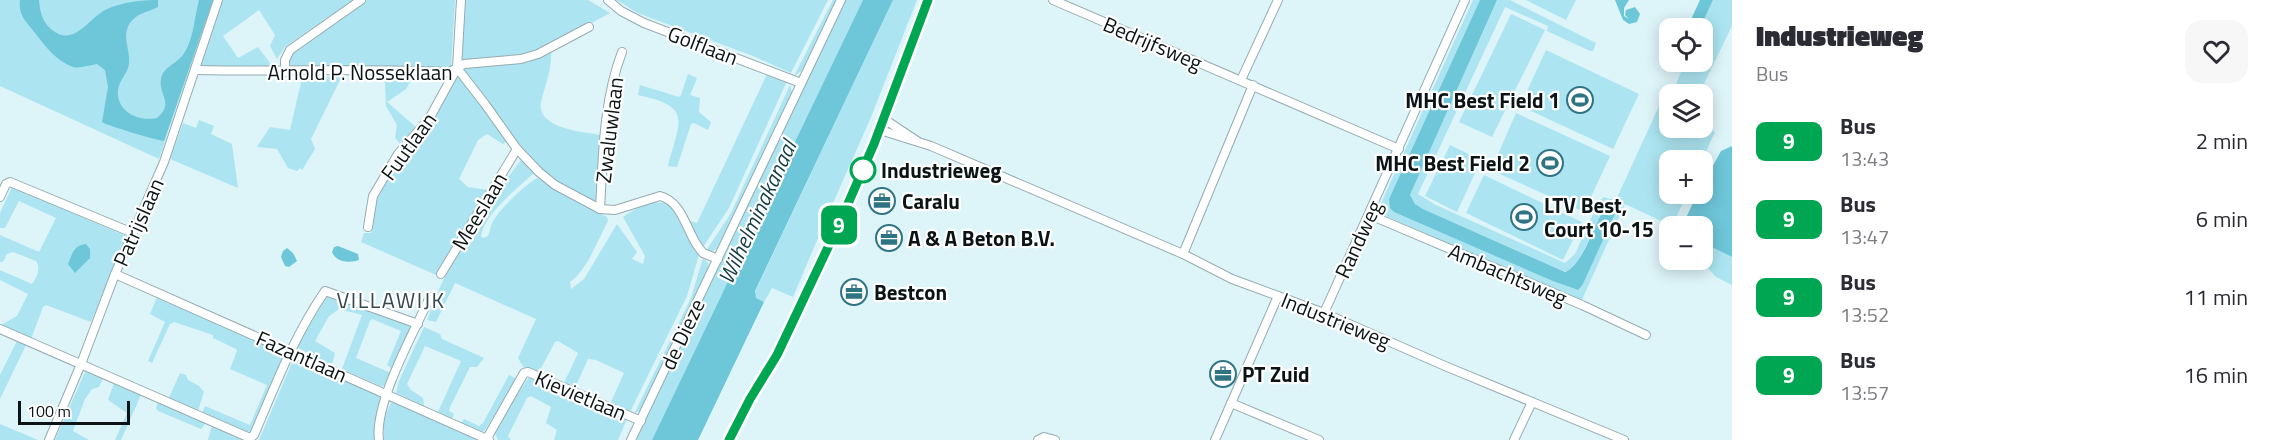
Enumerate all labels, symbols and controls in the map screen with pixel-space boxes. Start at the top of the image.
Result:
street label: Bedrijfsweg [1098,8,1208,78]
text: Industrieweg [1756,14,1923,57]
street label: Golflaan [663,17,743,73]
map controls [1659,18,1713,270]
button: locate [1659,18,1713,72]
button: heart [2185,20,2248,83]
street label: Arnold P. Nosseklaan [267,56,453,88]
text: Bus [1756,58,1788,89]
street label: Zwaluwlaan [587,75,631,185]
place label: MHC Best Field 1 [1405,84,1560,116]
button: layers [1659,84,1713,138]
sports icon: MHC Best Field 1 [1565,85,1595,115]
street label: Fuutlaan [372,105,444,187]
text: Bus [1840,109,1876,143]
text: 2 min [2196,124,2248,158]
text: 9 [1783,125,1795,157]
water label: Wilhelminakanaal [709,132,806,289]
text: 13:43 [1840,143,1889,174]
place label: MHC Best Field 2 [1375,147,1530,179]
sports icon: MHC Best Field 2 [1535,148,1565,178]
button: + [1659,150,1713,204]
place label: Industrieweg [881,154,1001,186]
marker: Industrieweg [850,157,876,183]
street label: Meeslaan [443,166,515,256]
street label: Patrijslaan [104,173,172,271]
place label: Caralu [902,185,960,217]
office icon: Caralu [867,186,897,216]
text: Bus [1840,187,1876,221]
place label: LTV Best, Court 10-15 [1544,189,1654,245]
street label: Randweg [1326,194,1390,283]
sports icon: LTV Best, Court 10-15 [1509,202,1539,232]
text: 6 min [2196,202,2248,236]
text: 9 [1783,203,1795,235]
line badge: 9 [820,206,858,244]
text: 9 [833,209,845,241]
button: − [1659,216,1713,270]
text: 13:47 [1840,221,1889,252]
place label: A & A Beton B.V. [908,222,1055,254]
office icon: A & A Beton B.V. [874,223,904,253]
street label: Ambachtsweg [1444,235,1573,313]
text: Bus [1840,265,1876,299]
place label: Bestcon [874,276,947,308]
office icon: Bestcon [839,277,869,307]
text: 11 min [2183,280,2248,314]
text: 9 [1783,281,1795,313]
district label: VILLAWIJK [336,283,446,317]
street label: Industrieweg [1276,284,1396,357]
street label: de Dieze [652,293,712,375]
text: 13:52 [1840,299,1889,330]
street label: Fazantlaan [251,322,353,390]
text: Bus [1840,343,1876,377]
place label: PT Zuid [1242,358,1310,390]
text: 16 min [2183,358,2248,392]
office icon: PT Zuid [1208,359,1238,389]
text: 9 [1783,359,1795,391]
street label: Kievietlaan [530,361,632,429]
text: 13:57 [1840,377,1889,408]
scale bar [18,398,130,426]
text: 100 m [27,399,71,423]

